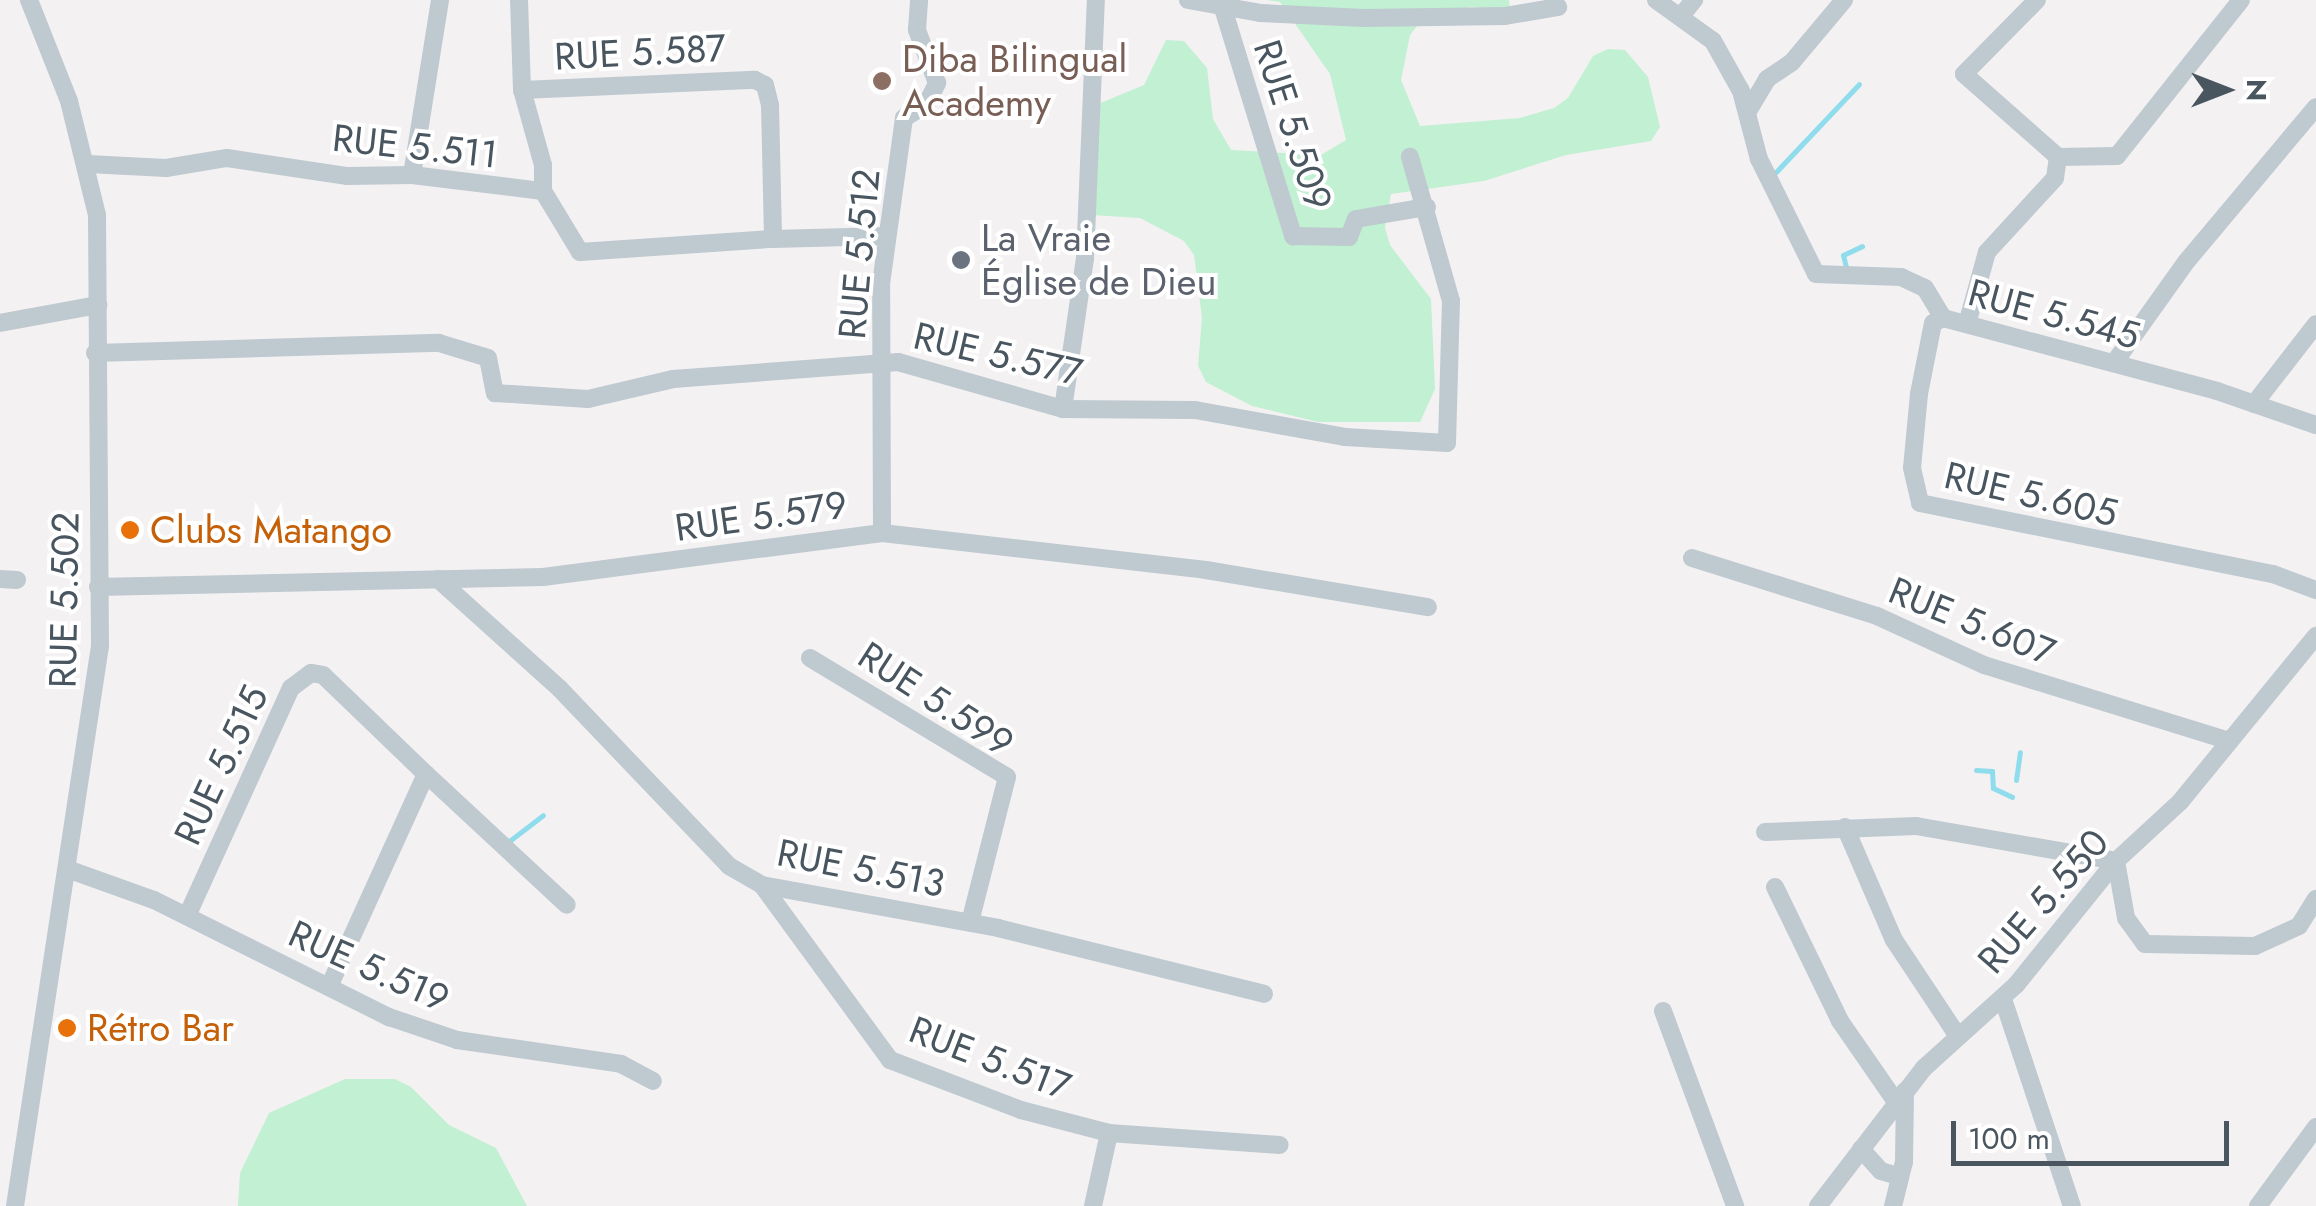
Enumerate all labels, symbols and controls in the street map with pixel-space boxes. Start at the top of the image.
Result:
street label: RUE 5.587 [553,25,727,79]
street label: RUE 5.509 [1244,34,1342,216]
place label: Diba Bilingual Academy [902,36,1127,125]
north arrow [2176,40,2276,140]
marker: Diba Bilingual Academy [871,70,893,92]
text: N [2236,79,2277,101]
street label: RUE 5.511 [330,115,500,177]
street label: RUE 5.512 [829,167,889,341]
place label: La Vraie Église de Dieu [981,215,1216,304]
marker: La Vraie Église de Dieu [950,249,972,271]
street label: RUE 5.545 [1963,269,2145,359]
street label: RUE 5.577 [909,312,1087,396]
street label: RUE 5.605 [1940,452,2122,536]
street label: RUE 5.579 [672,481,850,551]
place label: Clubs Matango [150,507,392,553]
street label: RUE 5.502 [40,512,88,688]
marker: Clubs Matango [119,519,141,541]
street label: RUE 5.607 [1882,567,2062,675]
street label: RUE 5.599 [850,632,1022,766]
street label: RUE 5.515 [164,678,278,852]
street label: RUE 5.550 [1968,820,2118,982]
street label: RUE 5.513 [773,829,949,907]
street label: RUE 5.519 [282,910,456,1022]
place label: Rétro Bar [87,1005,234,1051]
street label: RUE 5.517 [903,1006,1077,1110]
marker: Rétro Bar [56,1017,78,1039]
scale bar [1956,1101,2234,1163]
text: 100 m [1968,1117,2050,1160]

